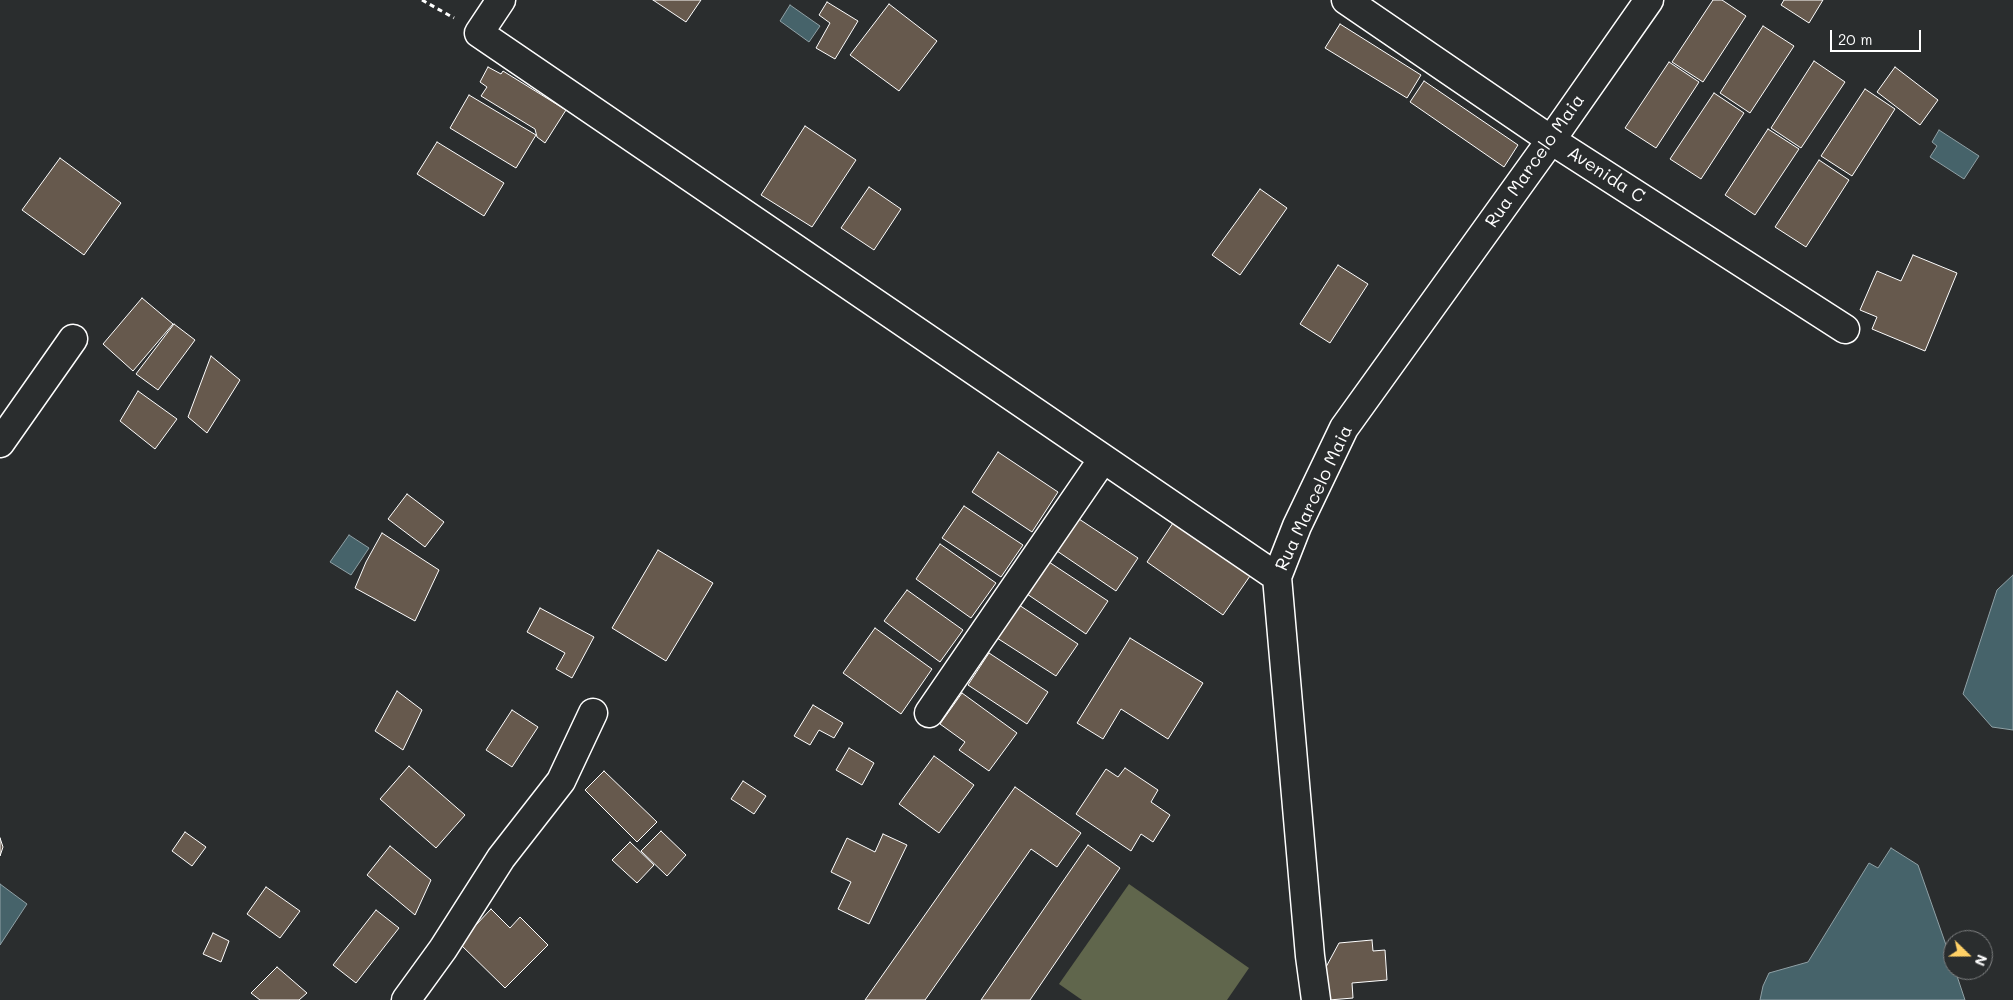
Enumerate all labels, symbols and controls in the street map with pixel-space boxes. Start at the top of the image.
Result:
scale bar [1833,20,1924,52]
text: 20 m [1838,29,1872,49]
street label: Rua Marcelo Maia [1481,90,1589,232]
street label: Avenida C [1563,142,1649,208]
street label: Rua Marcelo Maia [1271,422,1357,574]
north arrow [1943,930,1993,980]
text: N [1971,952,1992,969]

